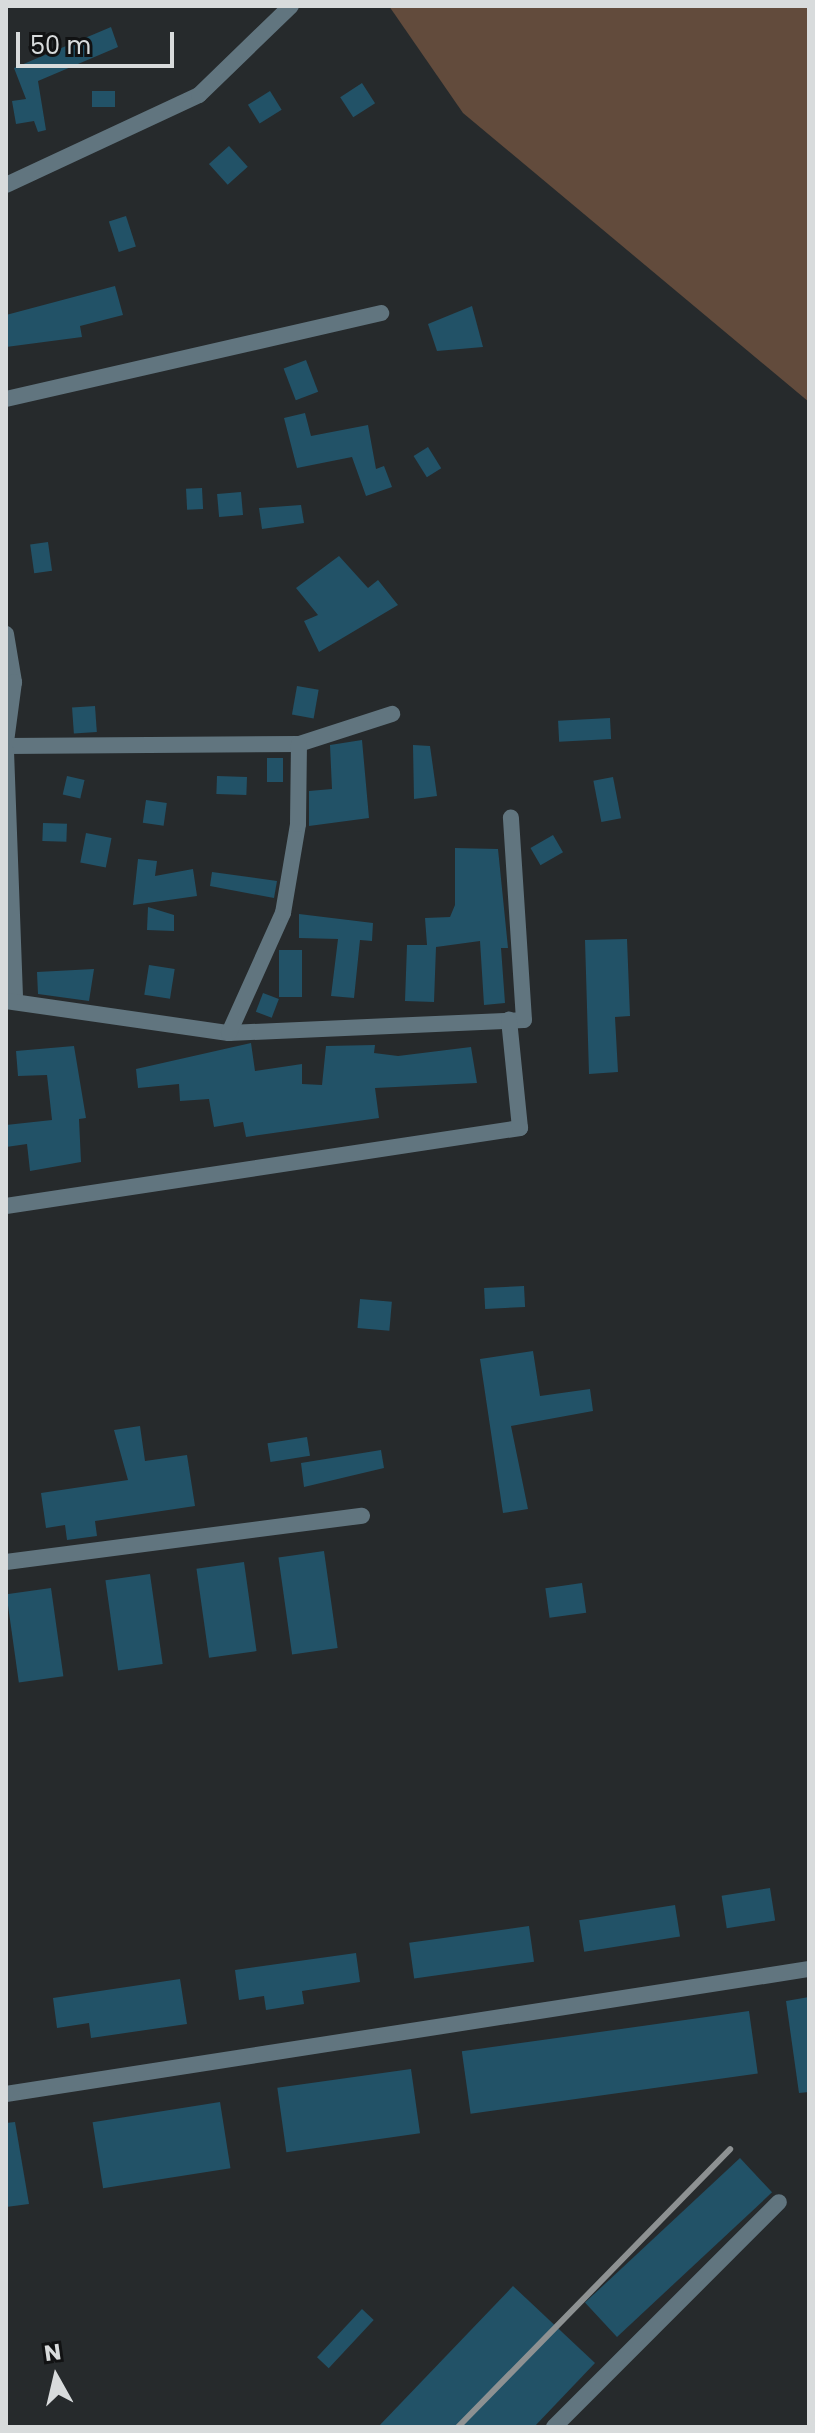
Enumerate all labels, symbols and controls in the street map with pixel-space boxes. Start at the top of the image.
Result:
scale bar [20,16,178,66]
text: 50 m [30,29,91,62]
text: N [42,2336,63,2369]
north arrow [16,2337,96,2417]

